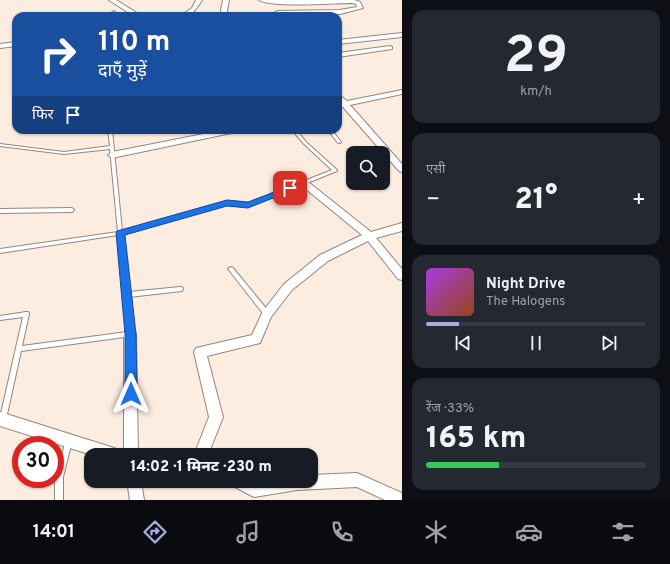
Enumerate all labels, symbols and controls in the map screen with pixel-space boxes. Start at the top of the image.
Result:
text: 110 m [98,25,170,61]
text: 29 [504,25,568,91]
icon: right [32,28,84,80]
text: दाएँ मुड़ें [98,60,147,83]
text: km/h [520,84,552,100]
icon: arrive [62,104,84,126]
text: फिर [32,106,54,125]
map controls [346,146,390,190]
button: search [346,146,390,190]
text: एसी [426,162,445,178]
pin [273,171,307,205]
icon: arrive [279,177,301,199]
text: 21° [514,182,558,219]
text: − [426,187,440,214]
text: + [632,187,646,214]
text: Night Drive [486,275,566,294]
text: The Halogens [486,294,565,310]
icon: previous [452,332,474,354]
icon: pause [525,332,547,354]
icon: next [598,332,620,354]
position arrow [110,373,152,415]
text: रेंज · 33% [426,401,474,417]
text: 165 km [426,421,526,458]
speed limit sign: 30 [12,436,64,488]
text: 14:02 · 1 मिनट · 230 m [130,458,272,477]
icon: directions [141,518,169,546]
icon: music [234,518,262,546]
icon: phone [328,518,356,546]
icon: climate [422,518,450,546]
icon: car [515,518,543,546]
icon: filters [609,518,637,546]
text: 14:01 [33,521,75,544]

